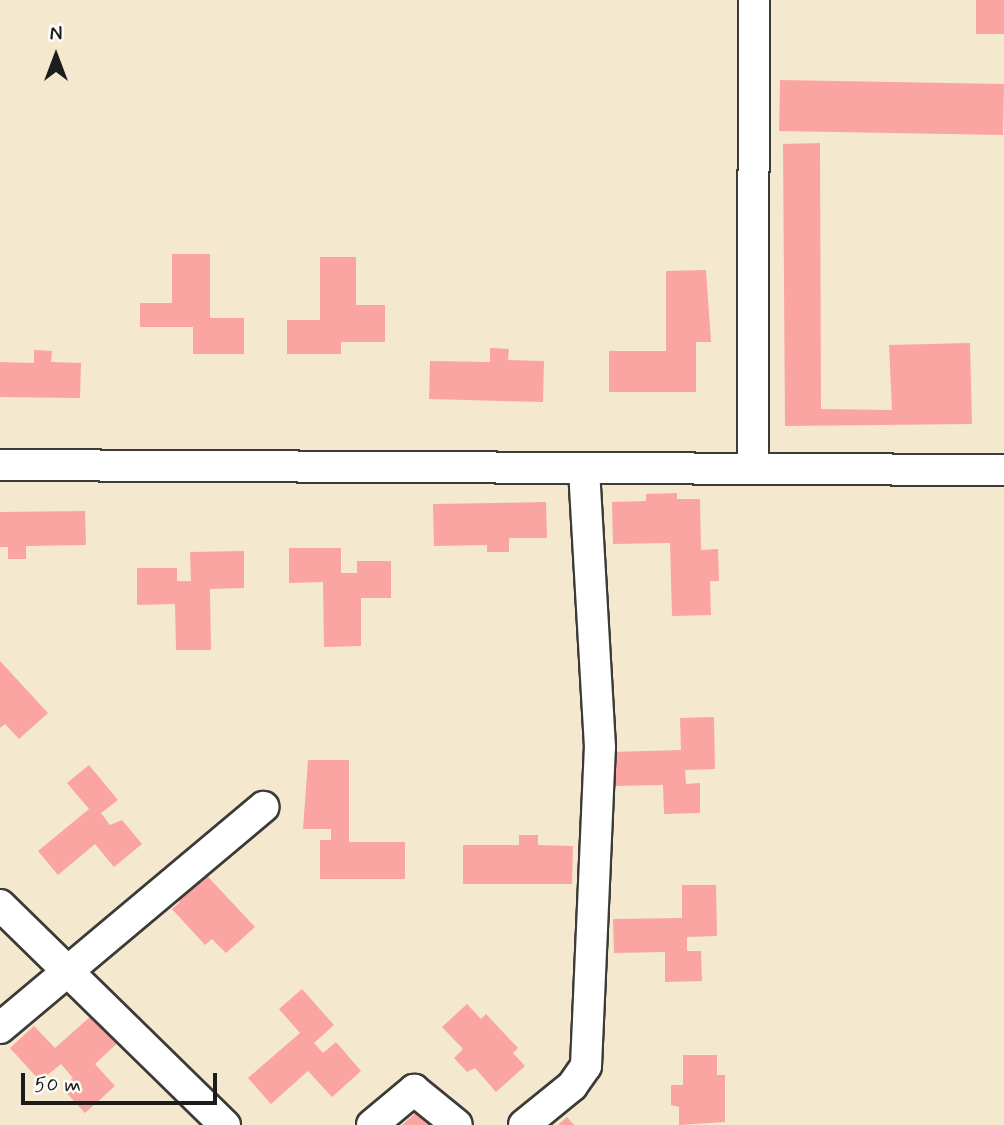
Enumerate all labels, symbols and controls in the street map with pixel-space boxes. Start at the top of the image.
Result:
north arrow [21,21,91,91]
text: N [50,22,62,47]
scale bar [24,1058,220,1102]
text: 50 m [34,1071,81,1099]

